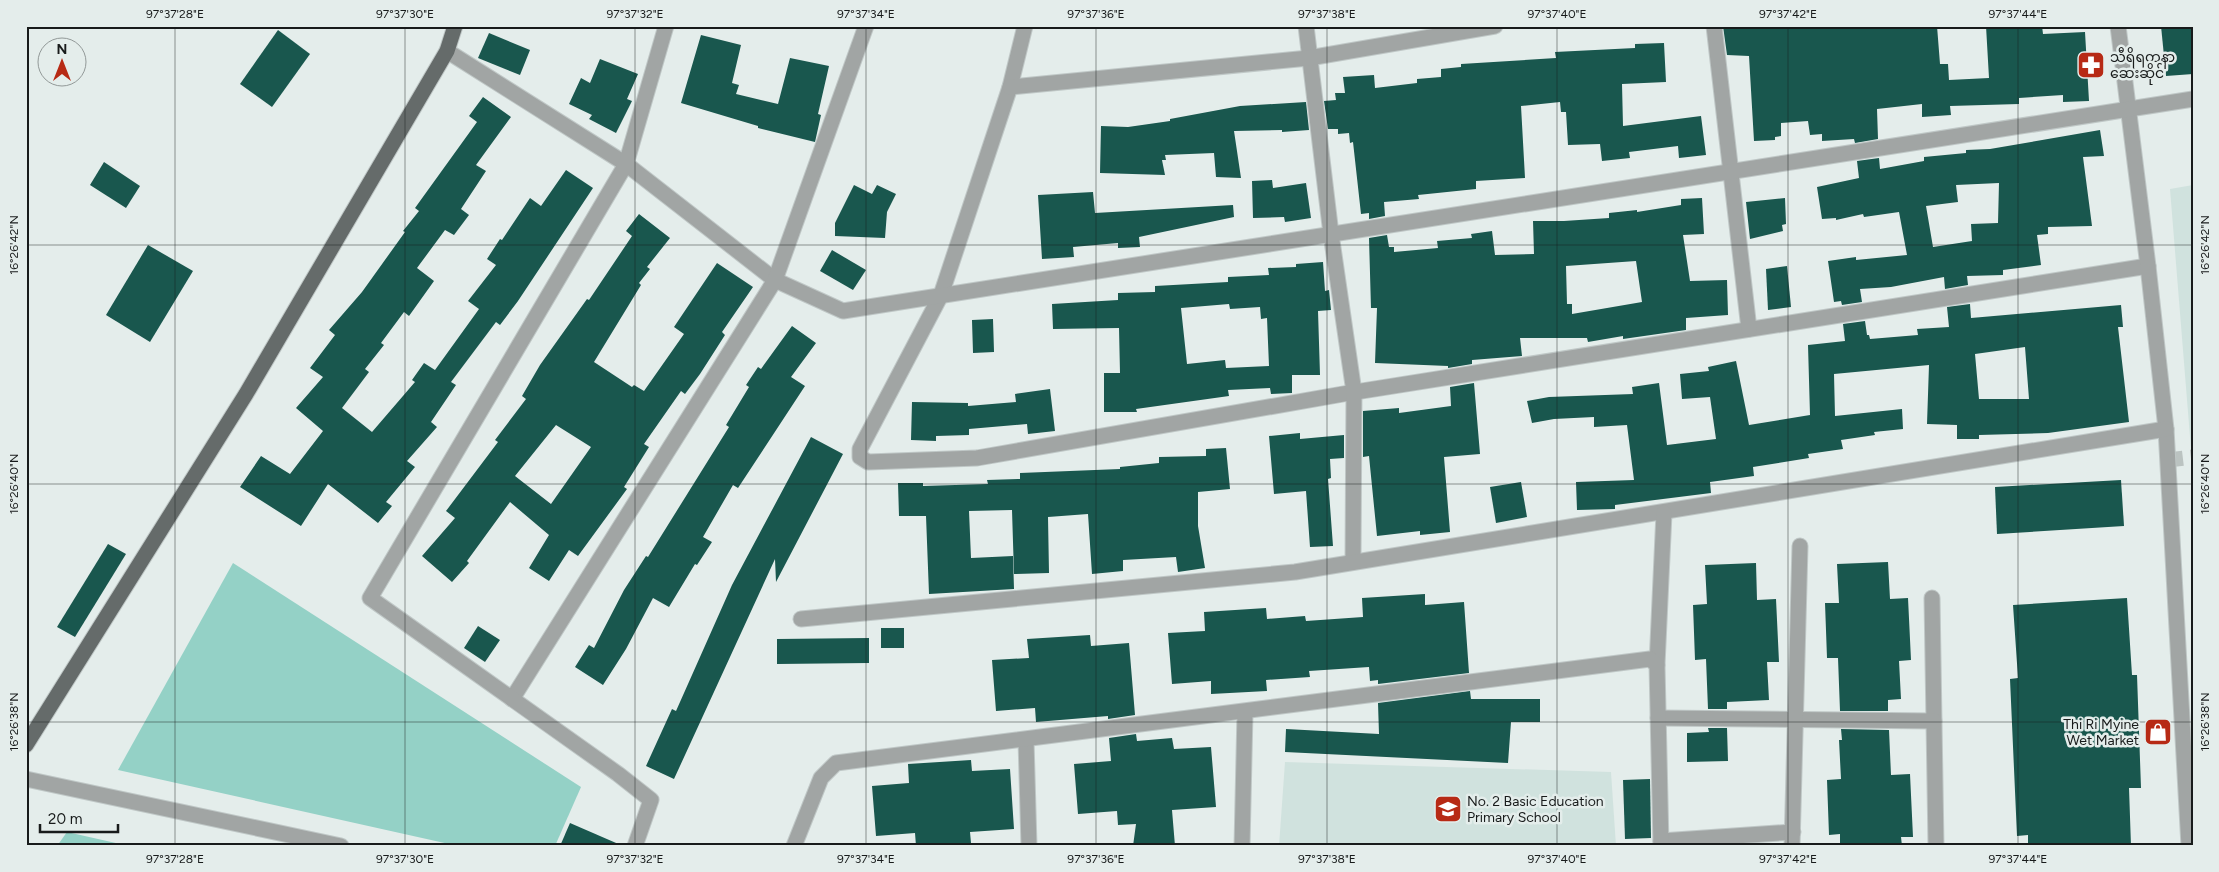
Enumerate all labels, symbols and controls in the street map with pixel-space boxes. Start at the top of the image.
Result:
text: 97°37'28"E [146,7,204,21]
text: 97°37'30"E [376,7,434,21]
text: 97°37'32"E [606,7,664,21]
text: 97°37'34"E [837,7,895,21]
text: 97°37'36"E [1067,7,1125,21]
text: 97°37'38"E [1298,7,1356,21]
text: 97°37'40"E [1527,7,1587,21]
text: 97°37'42"E [1759,7,1817,21]
text: 97°37'44"E [1989,7,2047,21]
north arrow [38,38,88,88]
text: N [57,41,67,58]
place label: သီရိရတနာ ဆေးဆိုင် [2110,47,2175,85]
pharmacy icon: သီရိရတနာ ဆေးဆိုင် [2076,50,2106,80]
text: 16°26'42"N [7,215,21,275]
text: 16°26'42"N [2198,215,2212,275]
text: 16°26'40"N [7,454,21,514]
text: 16°26'40"N [2198,454,2212,514]
text: 16°26'38"N [7,692,21,752]
text: 16°26'38"N [2198,692,2212,752]
place label: Thi Ri Myine Wet Market [2063,716,2139,749]
shop icon: Thi Ri Myine Wet Market [2143,717,2173,747]
place label: No. 2 Basic Education Primary School [1467,793,1604,826]
school or university icon: No. 2 Basic Education Primary School [1433,794,1463,824]
scale bar [40,802,118,834]
text: 20 m [48,810,82,828]
text: 97°37'28"E [146,852,204,866]
text: 97°37'30"E [376,852,434,866]
text: 97°37'32"E [606,852,664,866]
text: 97°37'34"E [837,852,895,866]
text: 97°37'36"E [1067,852,1125,866]
text: 97°37'38"E [1298,852,1356,866]
text: 97°37'40"E [1527,852,1587,866]
text: 97°37'42"E [1759,852,1817,866]
text: 97°37'44"E [1989,852,2047,866]

